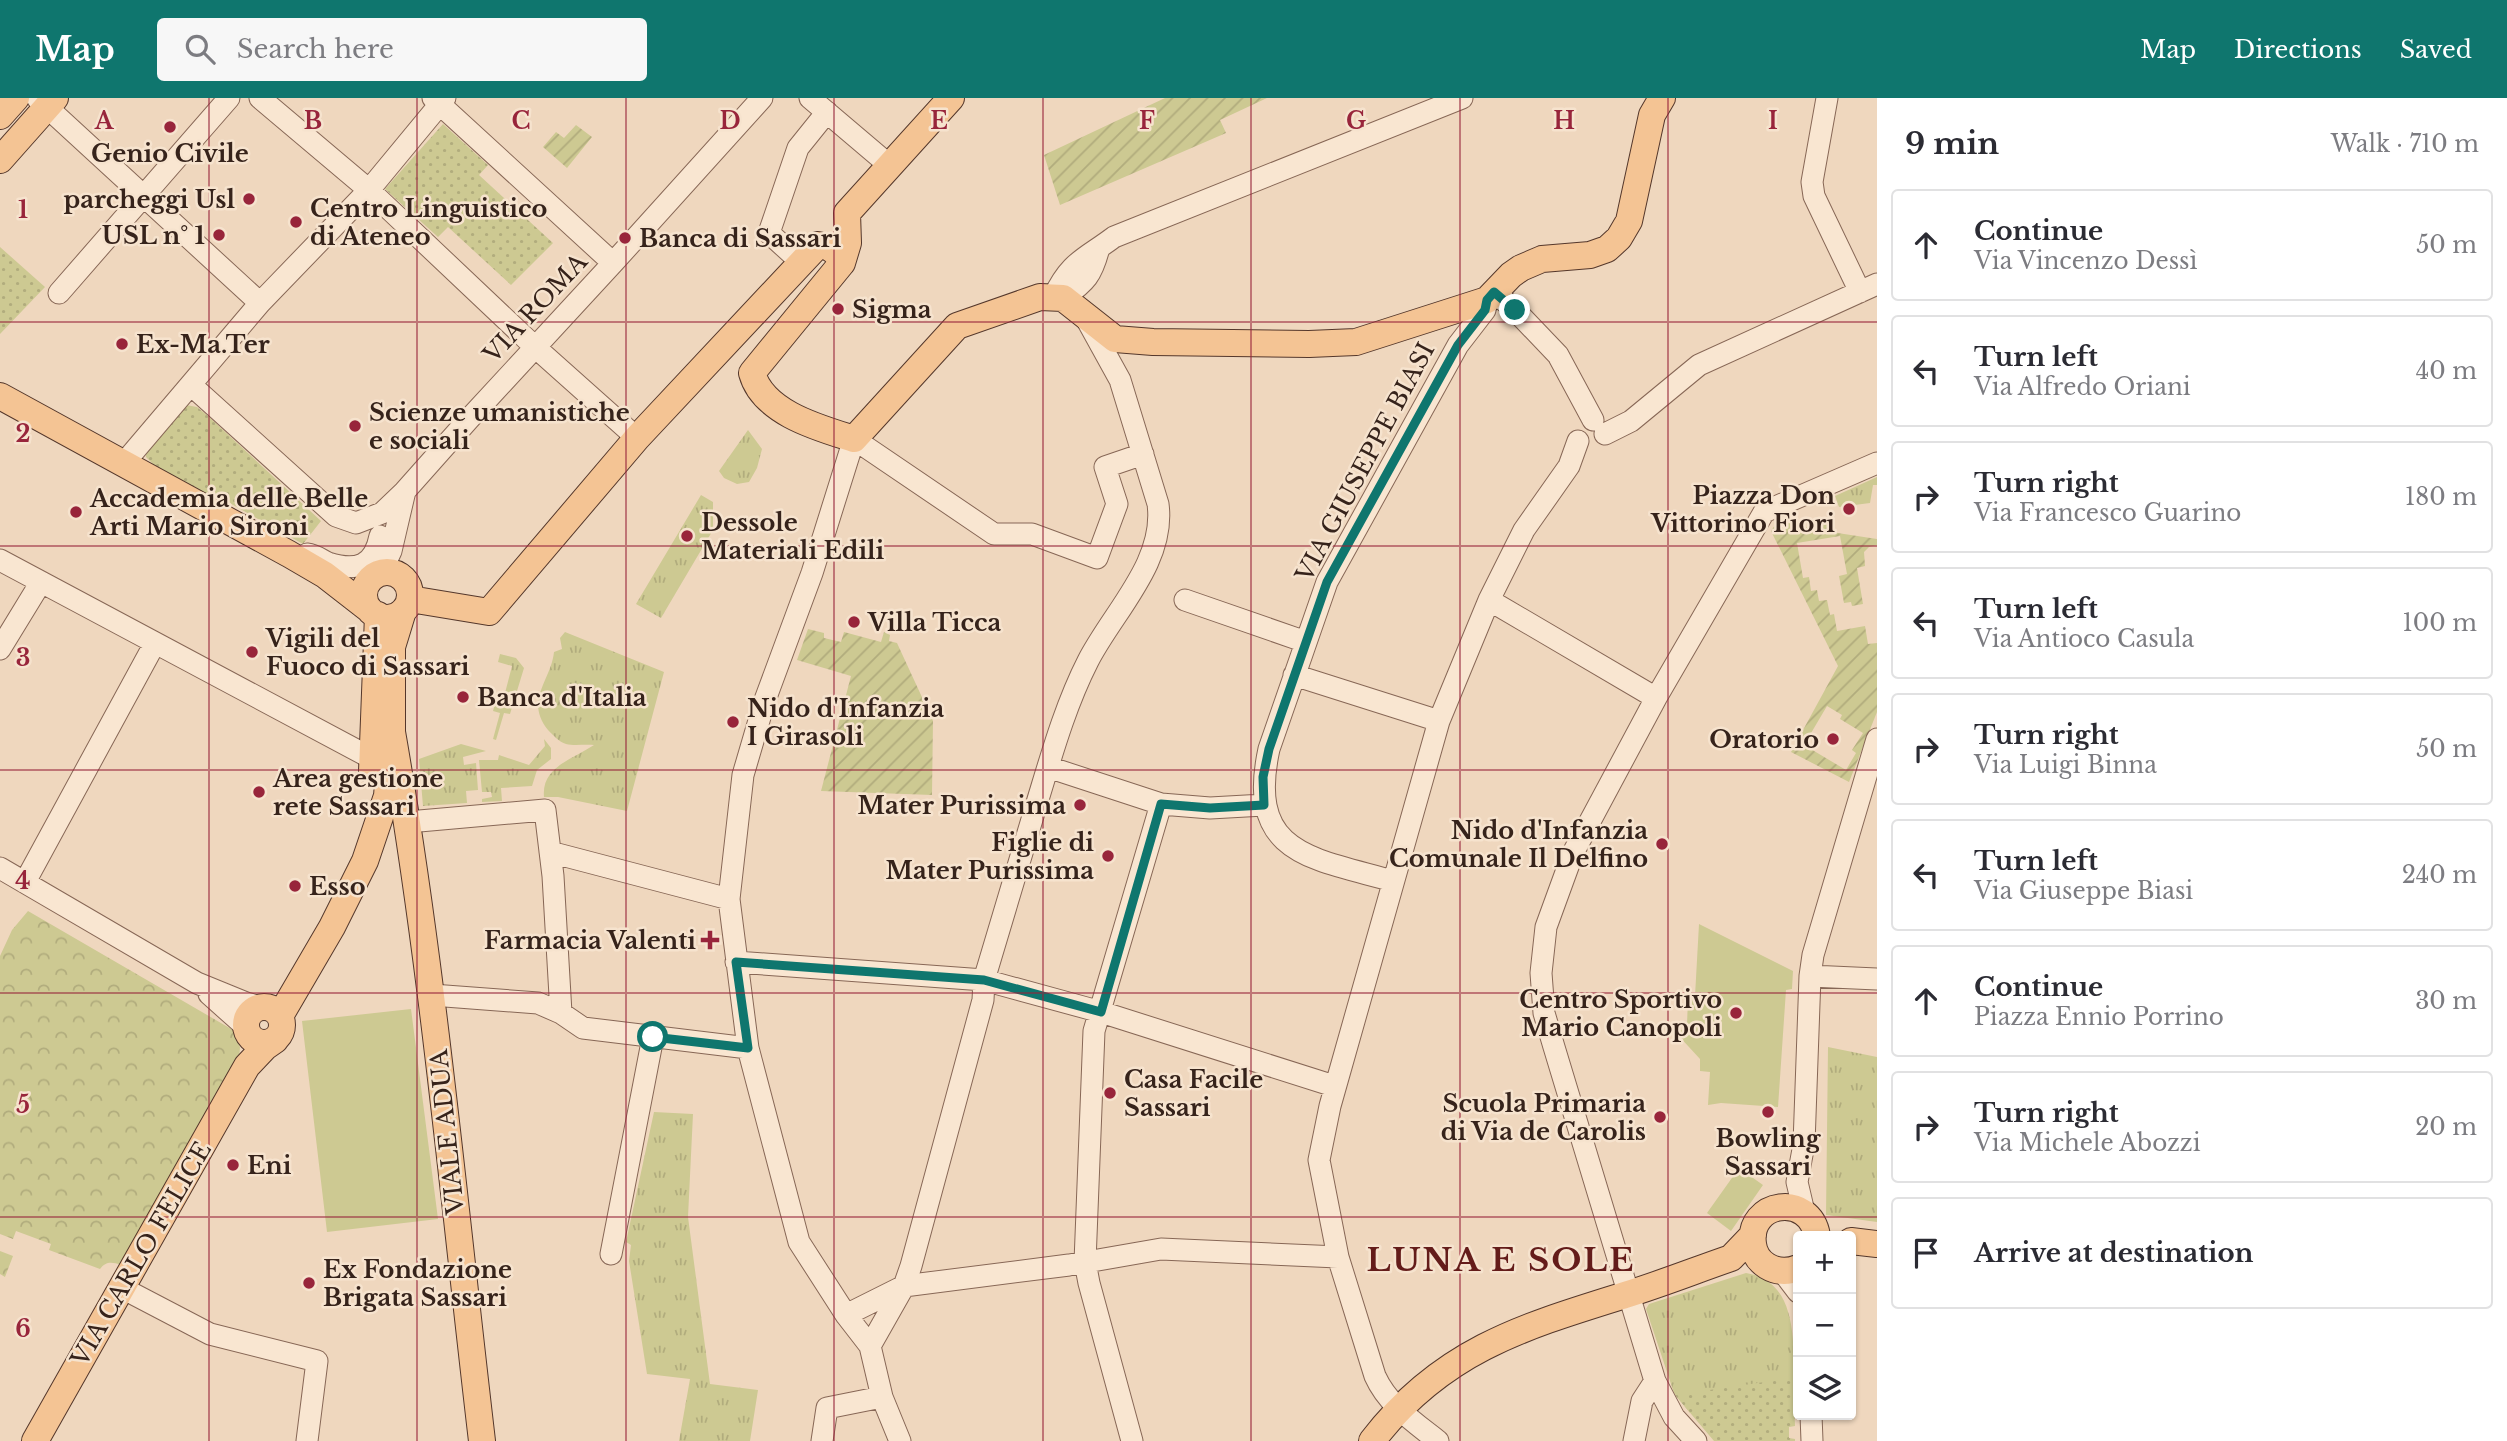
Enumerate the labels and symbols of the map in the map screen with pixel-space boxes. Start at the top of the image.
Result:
text: A [94,107,115,135]
text: B [304,107,322,135]
text: C [512,107,530,135]
text: D [719,107,741,135]
text: E [930,107,948,135]
text: F [1139,107,1155,135]
text: G [1346,107,1366,135]
text: H [1553,107,1575,135]
text: I [1768,107,1778,135]
marker: Genio Civile [162,119,178,135]
place label: Genio Civile [91,139,249,168]
place label: parcheggi Usl [63,185,235,214]
marker: parcheggi Usl [241,191,257,207]
place label: Centro Linguistico di Ateneo [310,194,547,251]
text: 1 [18,196,28,224]
marker: Centro Linguistico di Ateneo [288,214,304,230]
place label: USL n° 1 [102,221,205,250]
place label: Banca di Sassari [639,224,842,253]
marker: USL n° 1 [211,227,227,243]
marker: Banca di Sassari [617,230,633,246]
street label: VIA ROMA [476,247,593,369]
route end [1499,294,1530,325]
place label: Sigma [852,295,932,324]
marker: Sigma [830,301,846,317]
place label: Ex-Ma.Ter [136,330,270,359]
marker: Ex-Ma.Ter [114,336,130,352]
street label: VIA GIUSEPPE BIASI [1289,337,1440,588]
place label: Scienze umanistiche e sociali [369,398,630,455]
marker: Scienze umanistiche e sociali [347,418,363,434]
text: 2 [16,420,30,448]
place label: Piazza Don Vittorino Fiori [1650,481,1836,538]
place label: Accademia delle Belle Arti Mario Sironi [89,484,368,541]
marker: Piazza Don Vittorino Fiori [1841,501,1857,517]
marker: Accademia delle Belle Arti Mario Sironi [68,504,84,520]
place label: Dessole Materiali Edili [701,508,885,565]
marker: Dessole Materiali Edili [679,528,695,544]
place label: Villa Ticca [867,608,1001,637]
marker: Villa Ticca [846,614,862,630]
place label: Vigili del Fuoco di Sassari [265,624,470,681]
text: 3 [16,644,30,672]
marker: Vigili del Fuoco di Sassari [244,644,260,660]
place label: Banca d'Italia [477,683,647,712]
marker: Banca d'Italia [455,689,471,705]
place label: Nido d'Infanzia I Girasoli [747,694,944,751]
marker: Nido d'Infanzia I Girasoli [725,714,741,730]
place label: Oratorio [1709,725,1819,754]
marker: Oratorio [1825,731,1841,747]
place label: Area gestione rete Sassari [272,764,443,821]
marker: Area gestione rete Sassari [251,784,267,800]
place label: Mater Purissima [857,791,1066,820]
marker: Mater Purissima [1072,797,1088,813]
place label: Nido d'Infanzia Comunale Il Delfino [1389,816,1648,873]
place label: Figlie di Mater Purissima [885,828,1094,885]
marker: Nido d'Infanzia Comunale Il Delfino [1654,836,1670,852]
marker: Figlie di Mater Purissima [1100,848,1116,864]
text: 4 [15,867,31,895]
place label: Esso [309,872,366,901]
marker: Esso [287,878,303,894]
place label: Farmacia Valenti [484,926,696,955]
marker: Farmacia Valenti [702,932,718,948]
place label: Centro Sportivo Mario Canopoli [1519,985,1722,1042]
marker: Centro Sportivo Mario Canopoli [1728,1005,1744,1021]
route start [637,1021,668,1052]
street label: VIALE ADUA [424,1048,470,1217]
place label: Casa Facile Sassari [1124,1065,1263,1122]
marker: Casa Facile Sassari [1102,1085,1118,1101]
place label: Scuola Primaria di Via de Carolis [1441,1089,1646,1146]
text: 5 [16,1091,30,1119]
marker: Bowling Sassari [1760,1104,1776,1120]
marker: Scuola Primaria di Via de Carolis [1652,1109,1668,1125]
place label: Bowling Sassari [1716,1124,1822,1181]
street label: VIA CARLO FELICE [64,1137,217,1372]
place label: Eni [247,1151,292,1180]
marker: Eni [225,1157,241,1173]
district label: LUNA E SOLE [1366,1240,1636,1280]
place label: Ex Fondazione Brigata Sassari [323,1255,512,1312]
marker: Ex Fondazione Brigata Sassari [301,1275,317,1291]
text: 6 [15,1315,31,1343]

